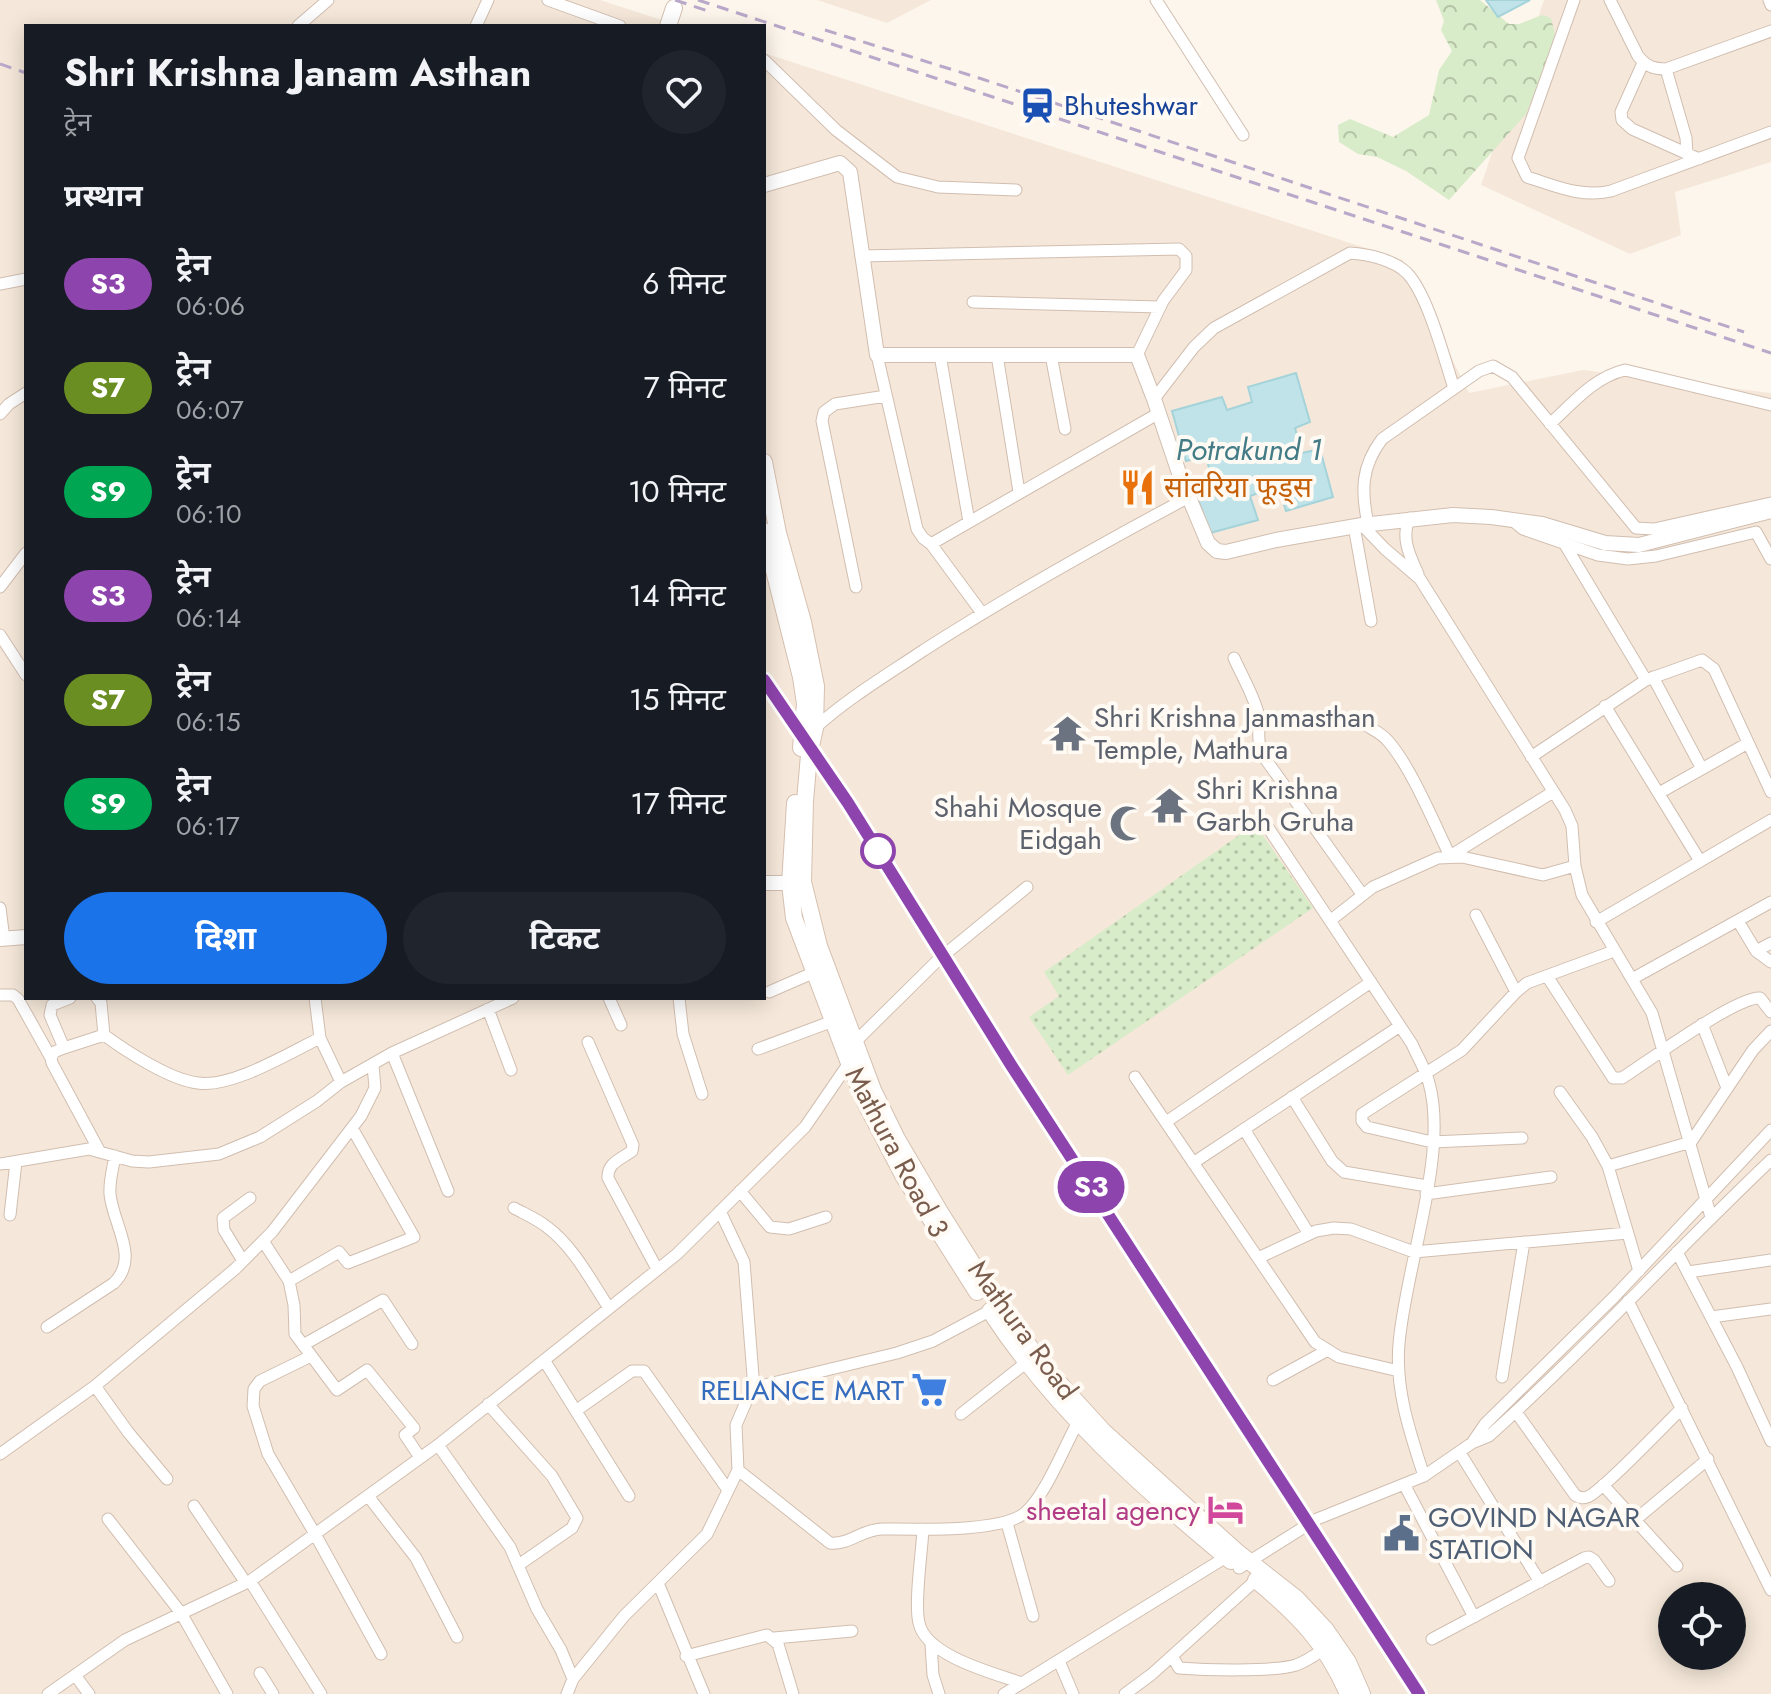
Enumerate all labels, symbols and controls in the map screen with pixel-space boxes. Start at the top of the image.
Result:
text: Shri Krishna Janam Asthan [64,45,531,100]
button: heart [642,50,726,134]
place label: Bhuteshwar [1064,85,1199,126]
station icon: Bhuteshwar [1019,86,1057,124]
text: ट्रेन [64,103,92,141]
text: प्रस्थान [64,174,143,217]
text: ट्रेन [176,243,211,286]
text: 6 मिनट [642,262,726,305]
text: S3 [91,263,125,304]
text: 06:06 [176,287,245,325]
text: ट्रेन [176,347,211,390]
text: 7 मिनट [644,366,726,409]
text: S7 [91,367,125,408]
text: 06:07 [176,391,244,429]
water label: Potrakund 1 [1176,428,1322,471]
text: ट्रेन [176,451,211,494]
place label: सांवरिया फूड्स [1164,467,1313,508]
restaurant icon: सांवरिया फूड्स [1119,468,1157,506]
text: 10 मिनट [628,470,726,513]
text: S9 [90,471,126,512]
text: 06:10 [176,495,242,533]
text: ट्रेन [176,555,211,598]
text: 14 मिनट [629,574,726,617]
text: S3 [91,575,125,616]
text: 06:14 [176,599,241,637]
text: ट्रेन [176,659,211,702]
text: 15 मिनट [629,678,726,721]
text: S7 [91,679,125,720]
place label: Shri Krishna Janmasthan Temple, Mathura [1094,697,1376,770]
text: 06:15 [176,703,241,741]
temple icon: Shri Krishna Janmasthan Temple, Mathura [1049,714,1087,752]
text: ट्रेन [176,763,211,806]
place label: Shri Krishna Garbh Gruha [1196,769,1354,842]
text: 17 मिनट [630,782,726,825]
text: S9 [90,783,126,824]
temple icon: Shri Krishna Garbh Gruha [1151,786,1189,824]
place label: Shahi Mosque Eidgah [934,787,1102,860]
mosque icon: Shahi Mosque Eidgah [1109,804,1147,842]
text: 06:17 [176,807,240,845]
unlabelled marker [861,834,895,868]
button: दिशा [64,892,387,984]
button: टिकट [403,892,726,984]
street label: Mathura Road 3 [835,1059,959,1245]
line badge: S3 [1055,1161,1127,1213]
text: S3 [1074,1166,1108,1207]
street label: Mathura Road [958,1252,1088,1408]
place label: RELIANCE MART [700,1370,904,1411]
supermarket icon: RELIANCE MART [911,1371,949,1409]
place label: sheetal agency [1026,1490,1201,1531]
hotel icon: sheetal agency [1207,1491,1245,1529]
place label: GOVIND NAGAR STATION [1428,1497,1640,1570]
public building icon: GOVIND NAGAR STATION [1383,1514,1421,1552]
map controls [1658,1582,1746,1670]
button: locate [1658,1582,1746,1670]

